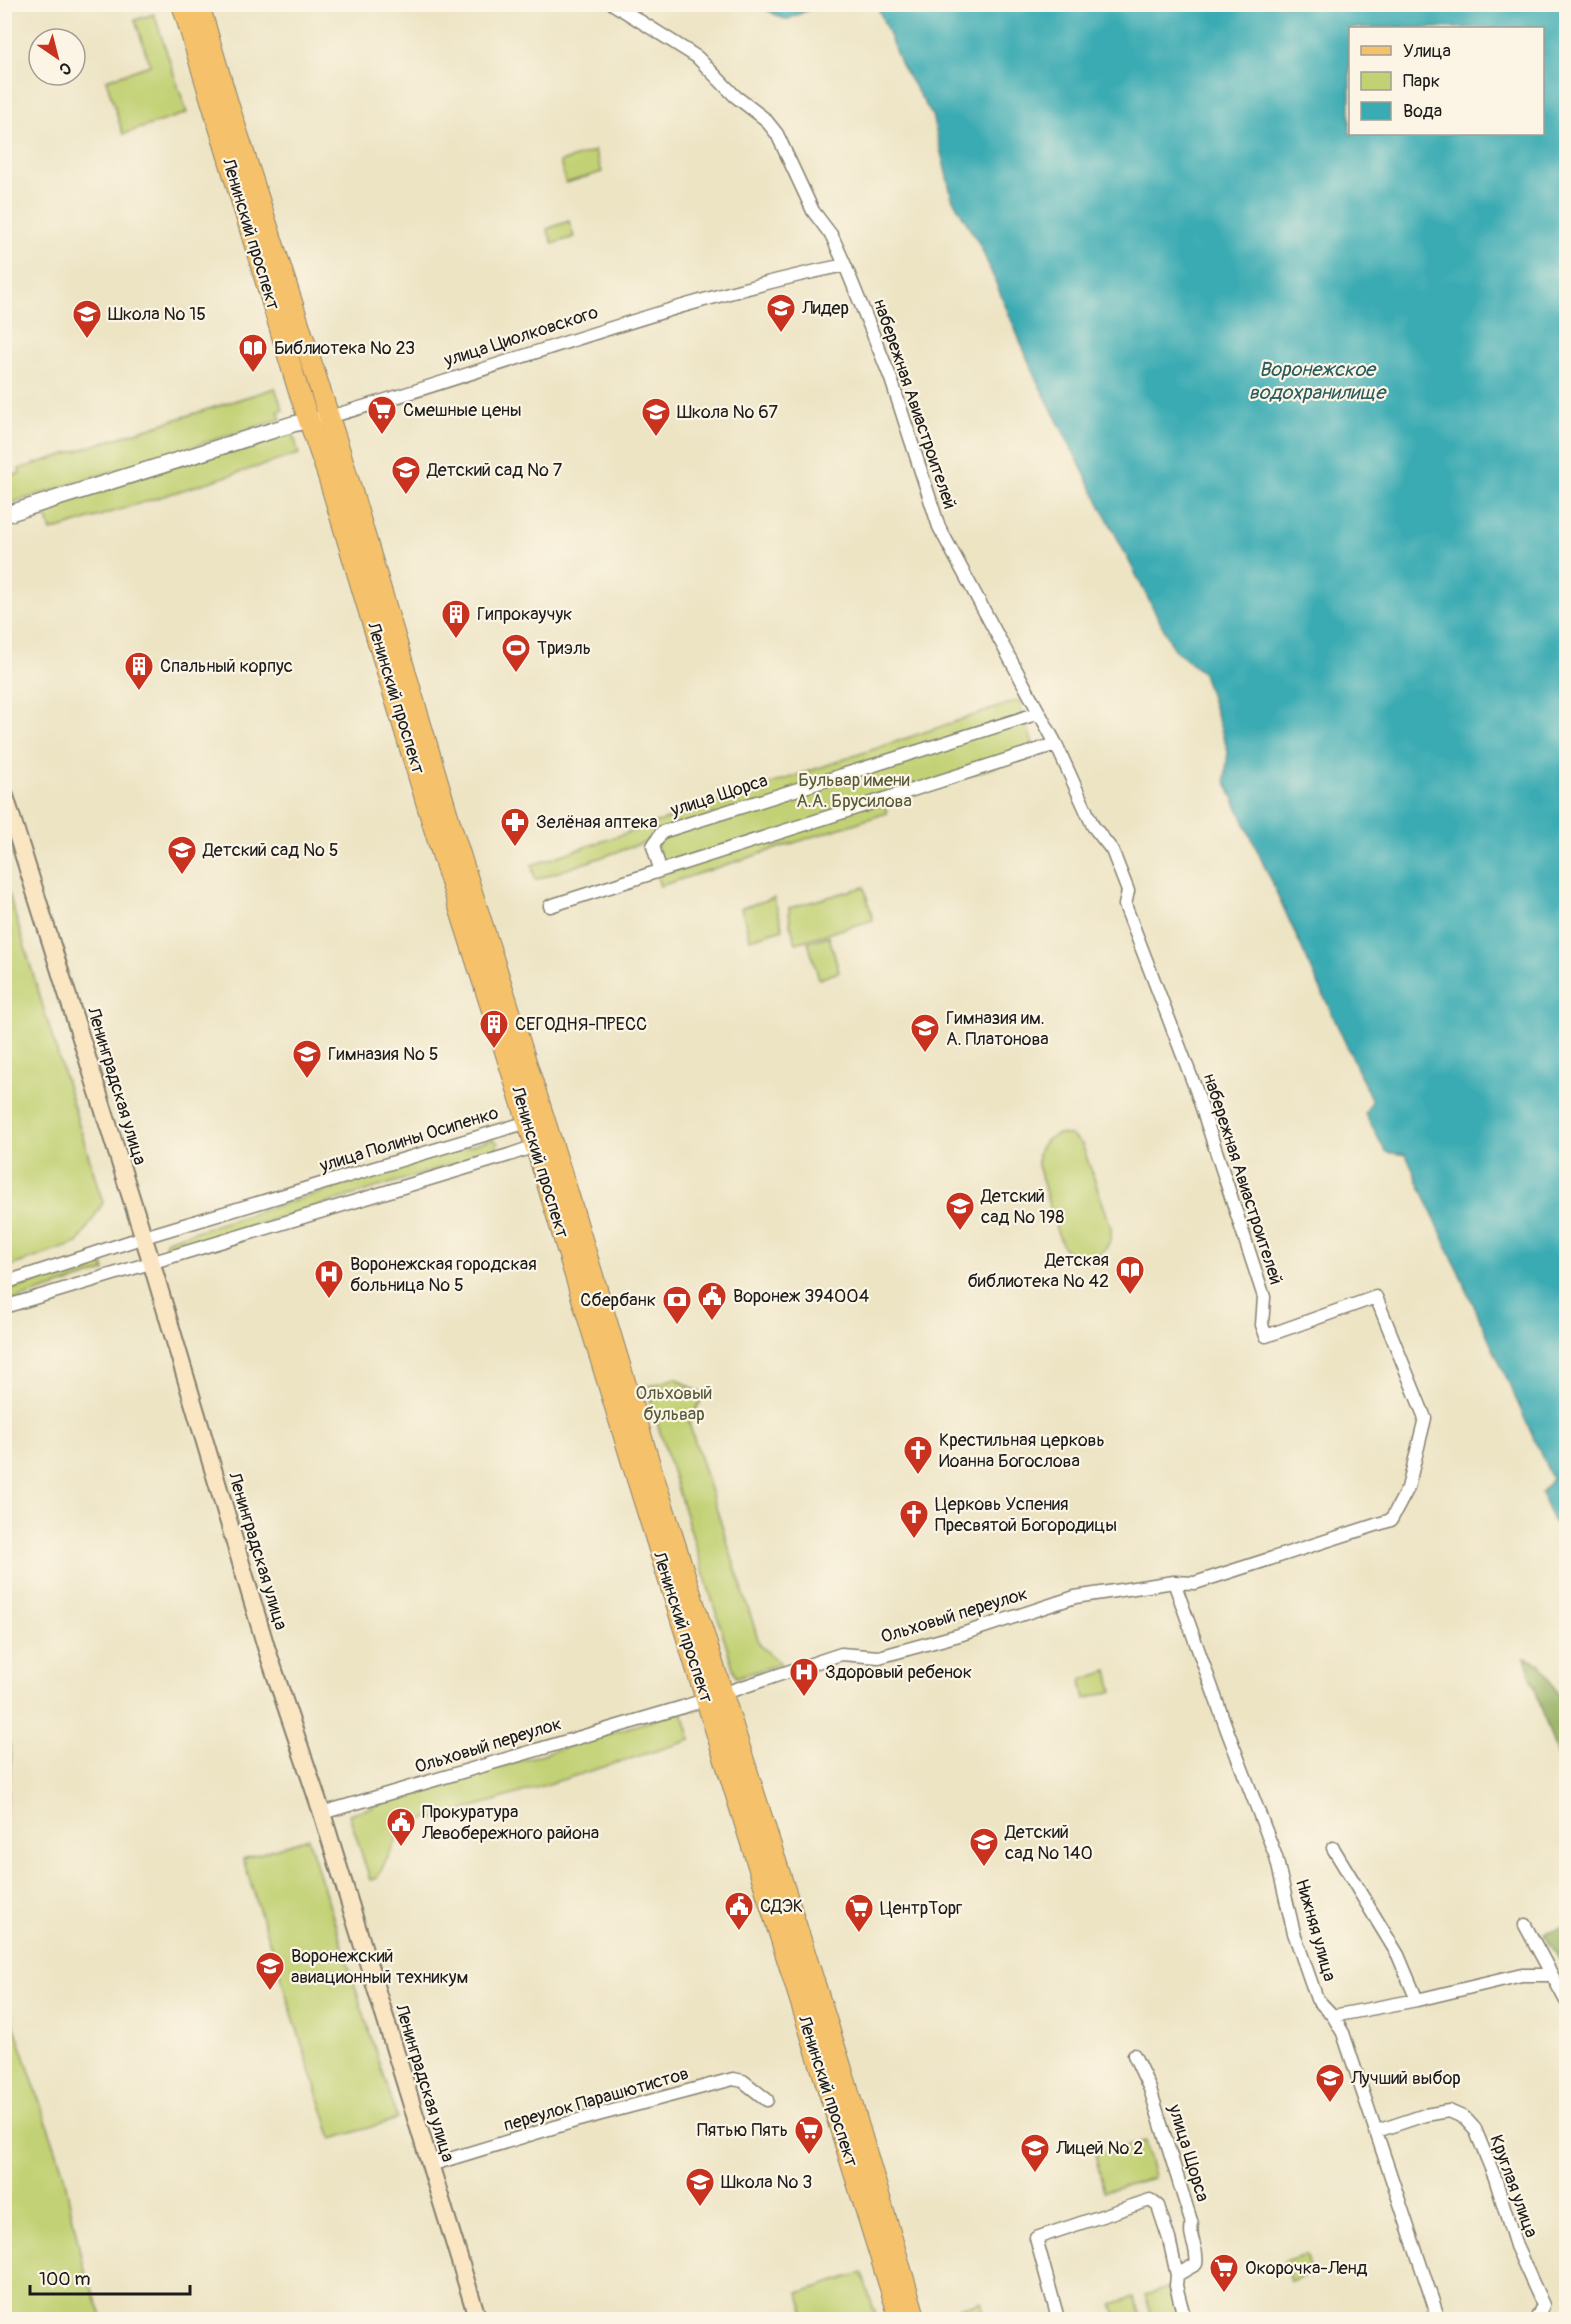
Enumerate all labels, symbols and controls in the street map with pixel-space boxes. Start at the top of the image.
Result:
north arrow [27,27,87,87]
legend [1349,27,1544,135]
text: Улица [1403,40,1451,63]
text: С [55,57,75,80]
text: Парк [1403,70,1440,93]
text: Вода [1403,100,1442,123]
street label: Ленинский проспект [216,155,285,313]
school or university icon: Лидер [765,292,797,334]
street label: набережная Авиастроителей [868,296,961,512]
place label: Лидер [801,297,849,320]
school or university icon: Школа № 15 [71,298,103,340]
street label: улица Циолковского [440,301,601,373]
place label: Школа № 15 [108,303,206,326]
library icon: Библиотека № 23 [237,332,269,374]
place label: Библиотека № 23 [274,337,415,360]
water label: Воронежское водохранилище [1249,357,1387,405]
supermarket icon: Смешные цены [366,394,398,436]
school or university icon: Школа № 67 [640,396,672,438]
place label: Смешные цены [403,399,522,422]
place label: Школа № 67 [677,401,778,424]
school or university icon: Детский сад № 7 [390,454,422,496]
place label: Детский сад № 7 [426,459,563,482]
building icon: Гипрокаучук [440,598,472,640]
place label: Гипрокаучук [477,603,572,626]
street label: Ленинский проспект [361,619,430,777]
sports icon: Триэль [500,632,532,674]
place label: Триэль [537,637,591,660]
building icon: Спальный корпус [123,650,155,692]
place label: Спальный корпус [160,655,293,678]
street label: улица Щорса [667,769,770,822]
park label: Бульвар имени А.А. Брусилова [796,769,912,813]
pharmacy icon: Зелёная аптека [499,806,531,848]
place label: Зелёная аптека [536,811,658,834]
school or university icon: Детский сад № 5 [166,834,198,876]
place label: Детский сад № 5 [202,839,338,862]
street label: Ленинградская улица [81,1004,151,1168]
place label: Гимназия им. А. Платонова [946,1007,1049,1051]
building icon: СЕГОДНЯ-ПРЕСС [478,1008,510,1050]
school or university icon: Гимназия им. А. Платонова [909,1012,941,1054]
place label: СЕГОДНЯ-ПРЕСС [515,1013,647,1036]
school or university icon: Гимназия № 5 [291,1038,323,1080]
place label: Гимназия № 5 [328,1043,438,1066]
street label: набережная Авиастроителей [1198,1071,1288,1288]
street label: Ленинский проспект [505,1083,574,1241]
street label: улица Полины Осипенко [316,1101,502,1178]
place label: Детский сад № 198 [980,1185,1064,1229]
school or university icon: Детский сад № 198 [944,1190,976,1232]
place label: Детская библиотека № 42 [967,1249,1109,1293]
place label: Воронежская городская больница № 5 [350,1253,537,1297]
library icon: Детская библиотека № 42 [1114,1254,1146,1296]
hospital icon: Воронежская городская больница № 5 [313,1258,345,1300]
public building icon: Воронеж 394004 [696,1280,728,1322]
bank icon: Сбербанк [661,1284,693,1326]
place label: Воронеж 394004 [733,1285,870,1308]
place label: Сбербанк [580,1289,656,1312]
park label: Ольховый бульвар [636,1382,712,1426]
place label: Крестильная церковь Иоанна Богослова [939,1429,1105,1473]
church icon: Крестильная церковь Иоанна Богослова [902,1434,934,1476]
street label: Ленинградская улица [222,1469,292,1633]
place label: Церковь Успения Пресвятой Богородицы [935,1493,1117,1537]
church icon: Церковь Успения Пресвятой Богородицы [898,1498,930,1540]
street label: Ленинский проспект [647,1548,718,1706]
street label: Ольховый переулок [878,1582,1030,1649]
hospital icon: Здоровый ребенок [788,1656,820,1698]
place label: Здоровый ребенок [825,1661,972,1684]
street label: Ольховый переулок [412,1712,564,1779]
place label: Прокуратура Левобережного района [421,1801,599,1845]
public building icon: Прокуратура Левобережного района [385,1806,417,1848]
place label: Детский сад № 140 [1004,1821,1093,1865]
school or university icon: Детский сад № 140 [968,1826,1000,1868]
street label: Нижняя улица [1290,1876,1341,1984]
public building icon: СДЭК [723,1890,755,1932]
supermarket icon: ЦентрТорг [843,1892,875,1934]
place label: СДЭК [760,1895,803,1918]
place label: ЦентрТорг [880,1897,962,1920]
place label: Воронежский авиационный техникум [291,1945,468,1989]
school or university icon: Воронежский авиационный техникум [254,1950,286,1992]
street label: Ленинградская улица [389,2001,459,2165]
street label: Ленинский проспект [792,2012,863,2170]
street label: переулок Парашютистов [501,2062,691,2137]
school or university icon: Лучший выбор [1314,2062,1346,2104]
place label: Лучший выбор [1350,2067,1461,2090]
street label: улица Щорса [1163,2101,1214,2205]
supermarket icon: Пятью Пять [793,2114,825,2156]
place label: Пятью Пять [697,2119,788,2142]
school or university icon: Лицей № 2 [1019,2132,1051,2174]
street label: Круглая улица [1484,2132,1543,2241]
place label: Лицей № 2 [1055,2137,1143,2160]
school or university icon: Школа № 3 [684,2166,716,2208]
place label: Школа № 3 [721,2171,812,2194]
supermarket icon: Окорочка-Ленд [1208,2252,1240,2294]
place label: Окорочка-Ленд [1245,2257,1368,2280]
scale bar [30,2258,190,2296]
text: 100 m [39,2268,91,2291]

